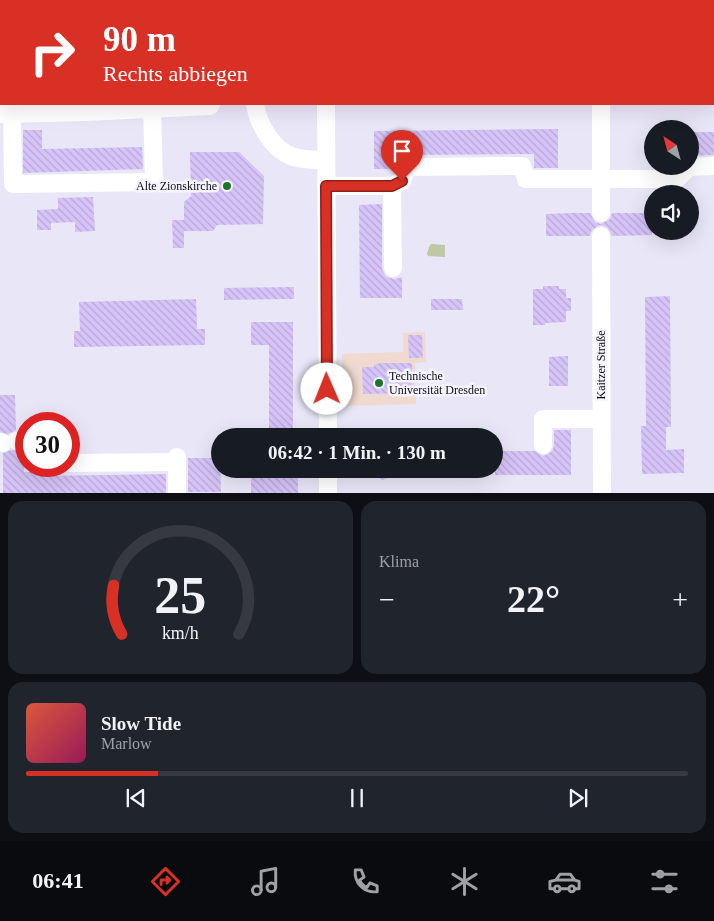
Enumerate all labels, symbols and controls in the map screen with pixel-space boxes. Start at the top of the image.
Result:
icon: right [20,20,85,85]
text: 90 m [103,20,176,59]
text: Rechts abbiegen [103,61,248,86]
north arrow [644,120,699,175]
map controls [644,120,699,240]
pin [381,130,423,181]
icon: arrive [388,137,416,165]
place label: Alte Zionskirche [136,179,217,193]
marker: Alte Zionskirche [221,180,233,192]
button: sound [644,185,699,240]
street label: Kaitzer Straße [594,331,608,399]
position arrow [300,362,352,414]
place label: Technische Universität Dresden [389,369,485,397]
marker: Technische Universität Dresden [373,377,385,389]
speed limit sign: 30 [15,412,80,477]
text: 06:42 · 1 Min. · 130 m [268,442,446,463]
text: Klima [379,553,419,570]
text: 25 [155,567,207,624]
text: 22° [507,578,560,620]
text: − [379,584,395,615]
text: + [672,584,688,615]
text: km/h [162,623,199,643]
text: Slow Tide [101,713,181,734]
text: Marlow [101,735,152,752]
icon: previous [122,784,150,812]
icon: pause [343,784,371,812]
icon: next [564,784,592,812]
icon: directions [148,864,183,899]
icon: music [248,864,283,899]
icon: phone [348,864,383,899]
icon: climate [447,864,482,899]
icon: car [547,864,582,899]
icon: filters [647,864,682,899]
text: 06:41 [32,868,84,893]

